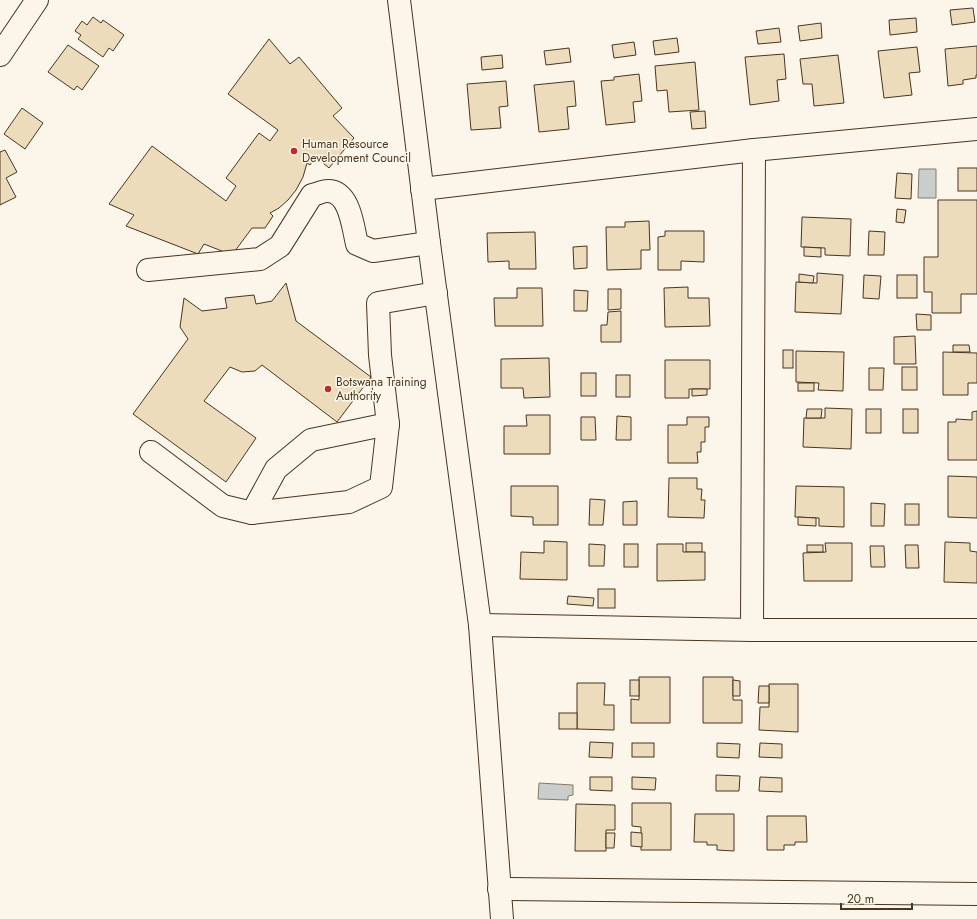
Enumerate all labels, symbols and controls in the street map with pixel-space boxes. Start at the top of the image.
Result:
place label: Human Resource Development Council [302,135,411,167]
marker: Human Resource Development Council [289,146,299,156]
place label: Botswana Training Authority [336,373,427,405]
marker: Botswana Training Authority [323,384,333,394]
scale bar [841,885,912,911]
text: 20 m [847,890,874,908]

